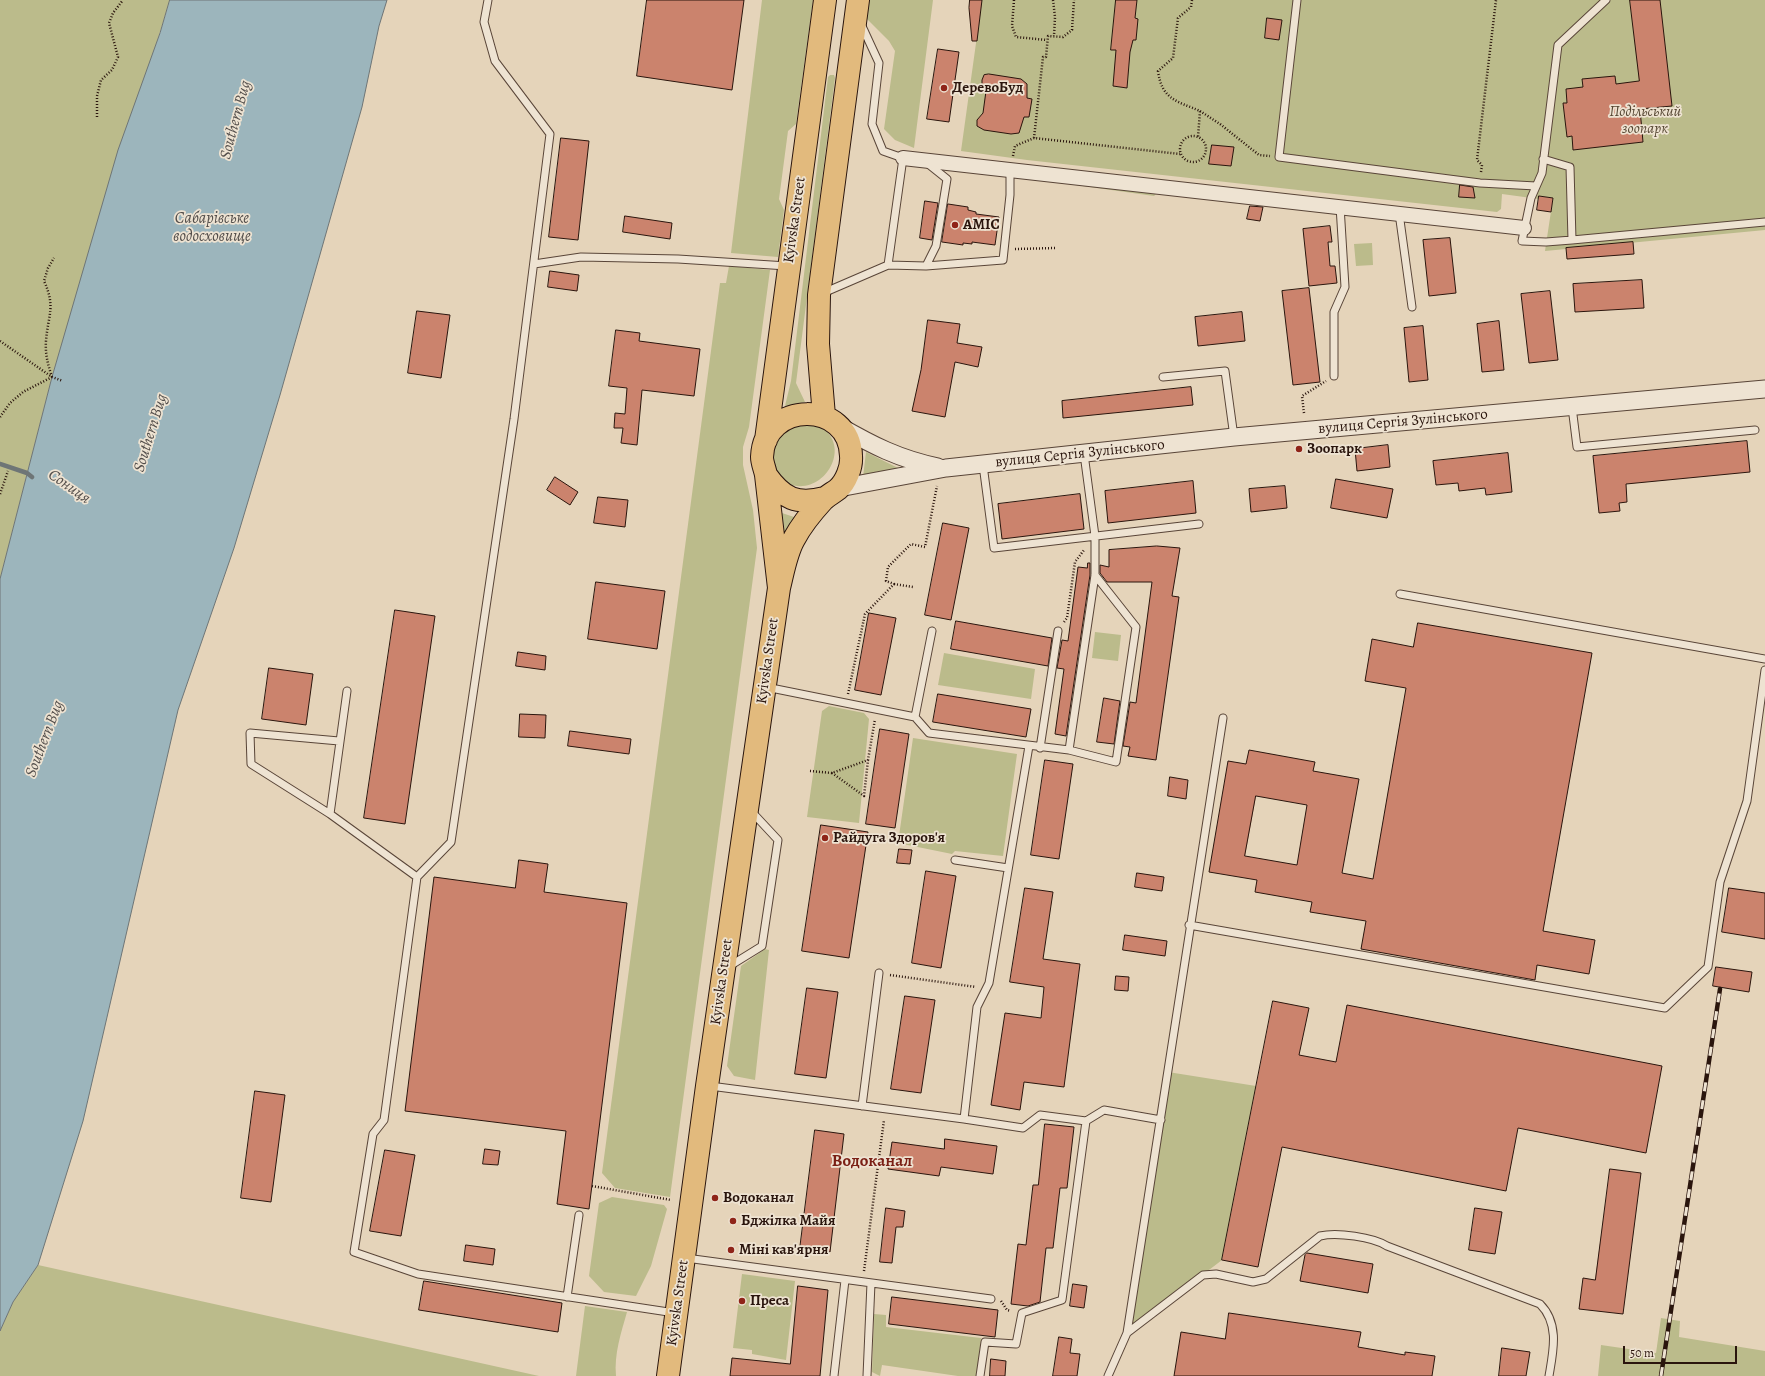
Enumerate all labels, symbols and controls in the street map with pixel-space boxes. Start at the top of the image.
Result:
water label: Southern Bug [216,79,256,161]
place label: ДеревоБуд [952,79,1023,97]
marker: ДеревоБуд [939,83,949,93]
park label: Подільський зоопарк [1609,103,1681,138]
street label: Kyivska Street [780,176,810,264]
water label: Сабарівське водосховище [173,209,251,247]
place label: АМІС [963,216,1000,234]
marker: АМІС [950,220,960,230]
water label: Southern Bug [130,392,172,474]
street label: вулиця Сергія Зулінського [1317,406,1489,438]
street label: вулиця Сергія Зулінського [994,436,1166,472]
place label: Зоопарк [1307,440,1362,458]
marker: Зоопарк [1294,444,1304,454]
water label: Сониця [44,466,94,508]
street label: Kyivska Street [753,617,783,705]
water label: Southern Bug [22,698,68,780]
place label: Райдуга Здоров'я [833,829,945,847]
marker: Райдуга Здоров'я [820,833,830,843]
street label: Kyivska Street [707,938,737,1026]
district label: Водоканал [832,1152,912,1172]
place label: Водоканал [723,1189,794,1207]
marker: Водоканал [710,1193,720,1203]
place label: Бджілка Майя [741,1212,836,1230]
marker: Бджілка Майя [728,1216,738,1226]
place label: Міні кав'ярня [739,1241,829,1259]
marker: Міні кав'ярня [726,1245,736,1255]
street label: Kyivska Street [663,1259,693,1347]
place label: Преса [750,1292,789,1310]
marker: Преса [737,1296,747,1306]
scale bar [1625,1338,1739,1364]
text: 50 m [1630,1345,1654,1361]

